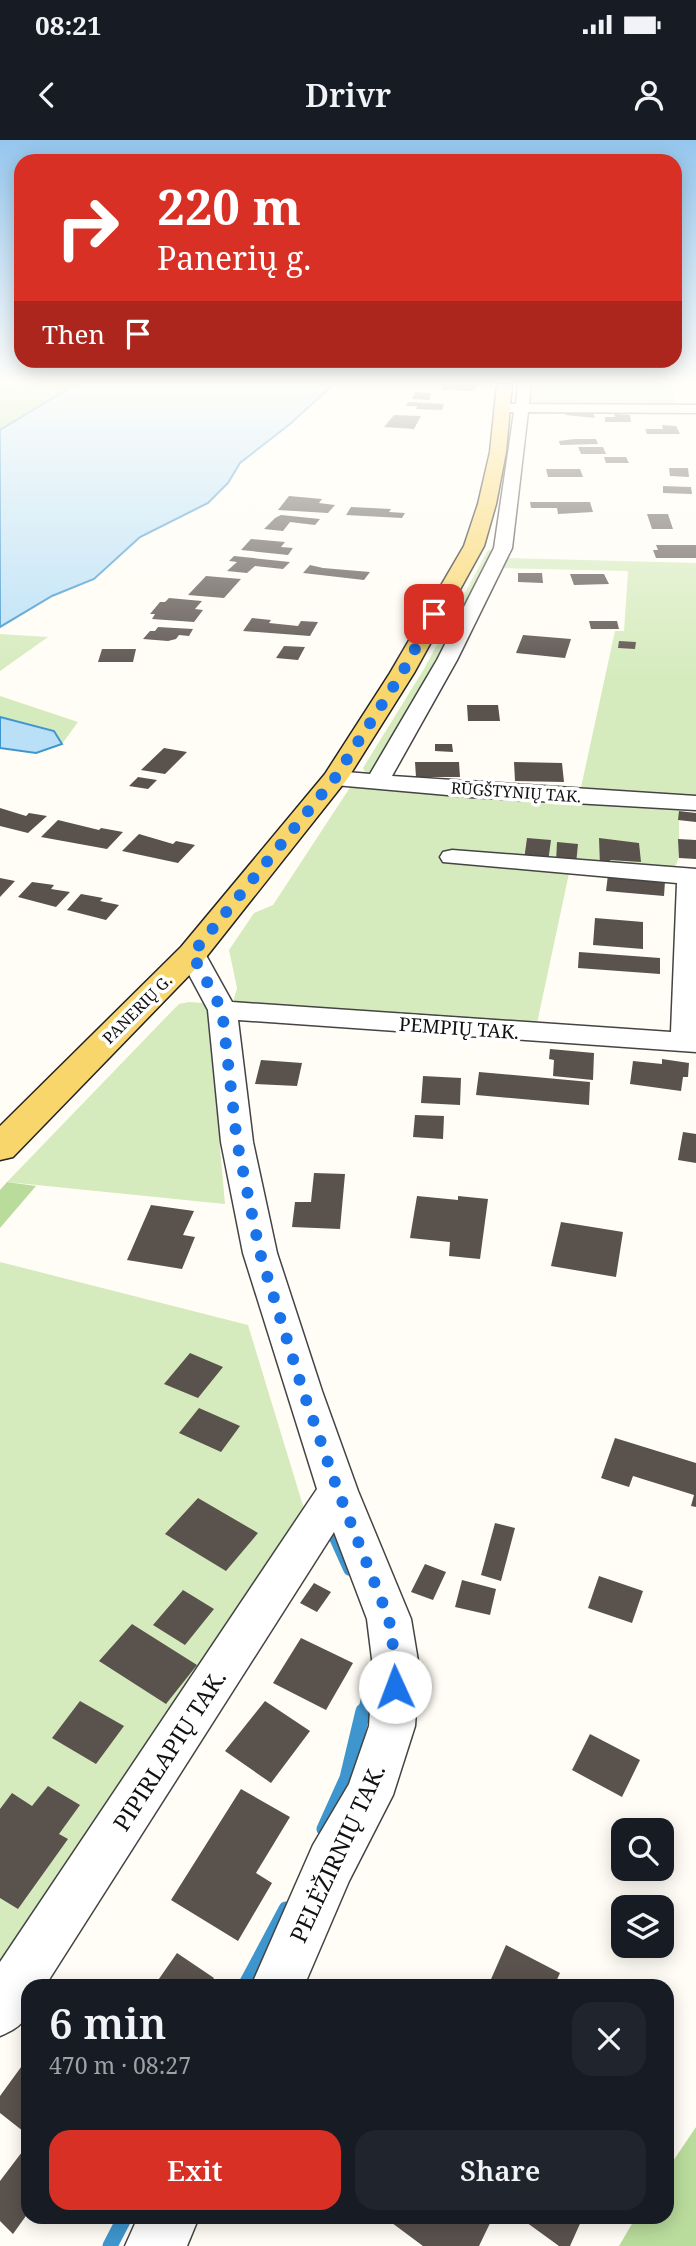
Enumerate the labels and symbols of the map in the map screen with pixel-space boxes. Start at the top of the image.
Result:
pin [404,584,464,644]
street label: RŪGŠTYNIŲ TAK. [450,776,582,808]
street label: PANERIŲ G. [97,969,177,1049]
street label: PEMPIŲ TAK. [398,1011,520,1045]
position arrow [358,1650,432,1724]
street label: PIPIRLAPIŲ TAK. [105,1663,233,1837]
street label: PELĖŽIRNIŲ TAK. [282,1759,392,1947]

